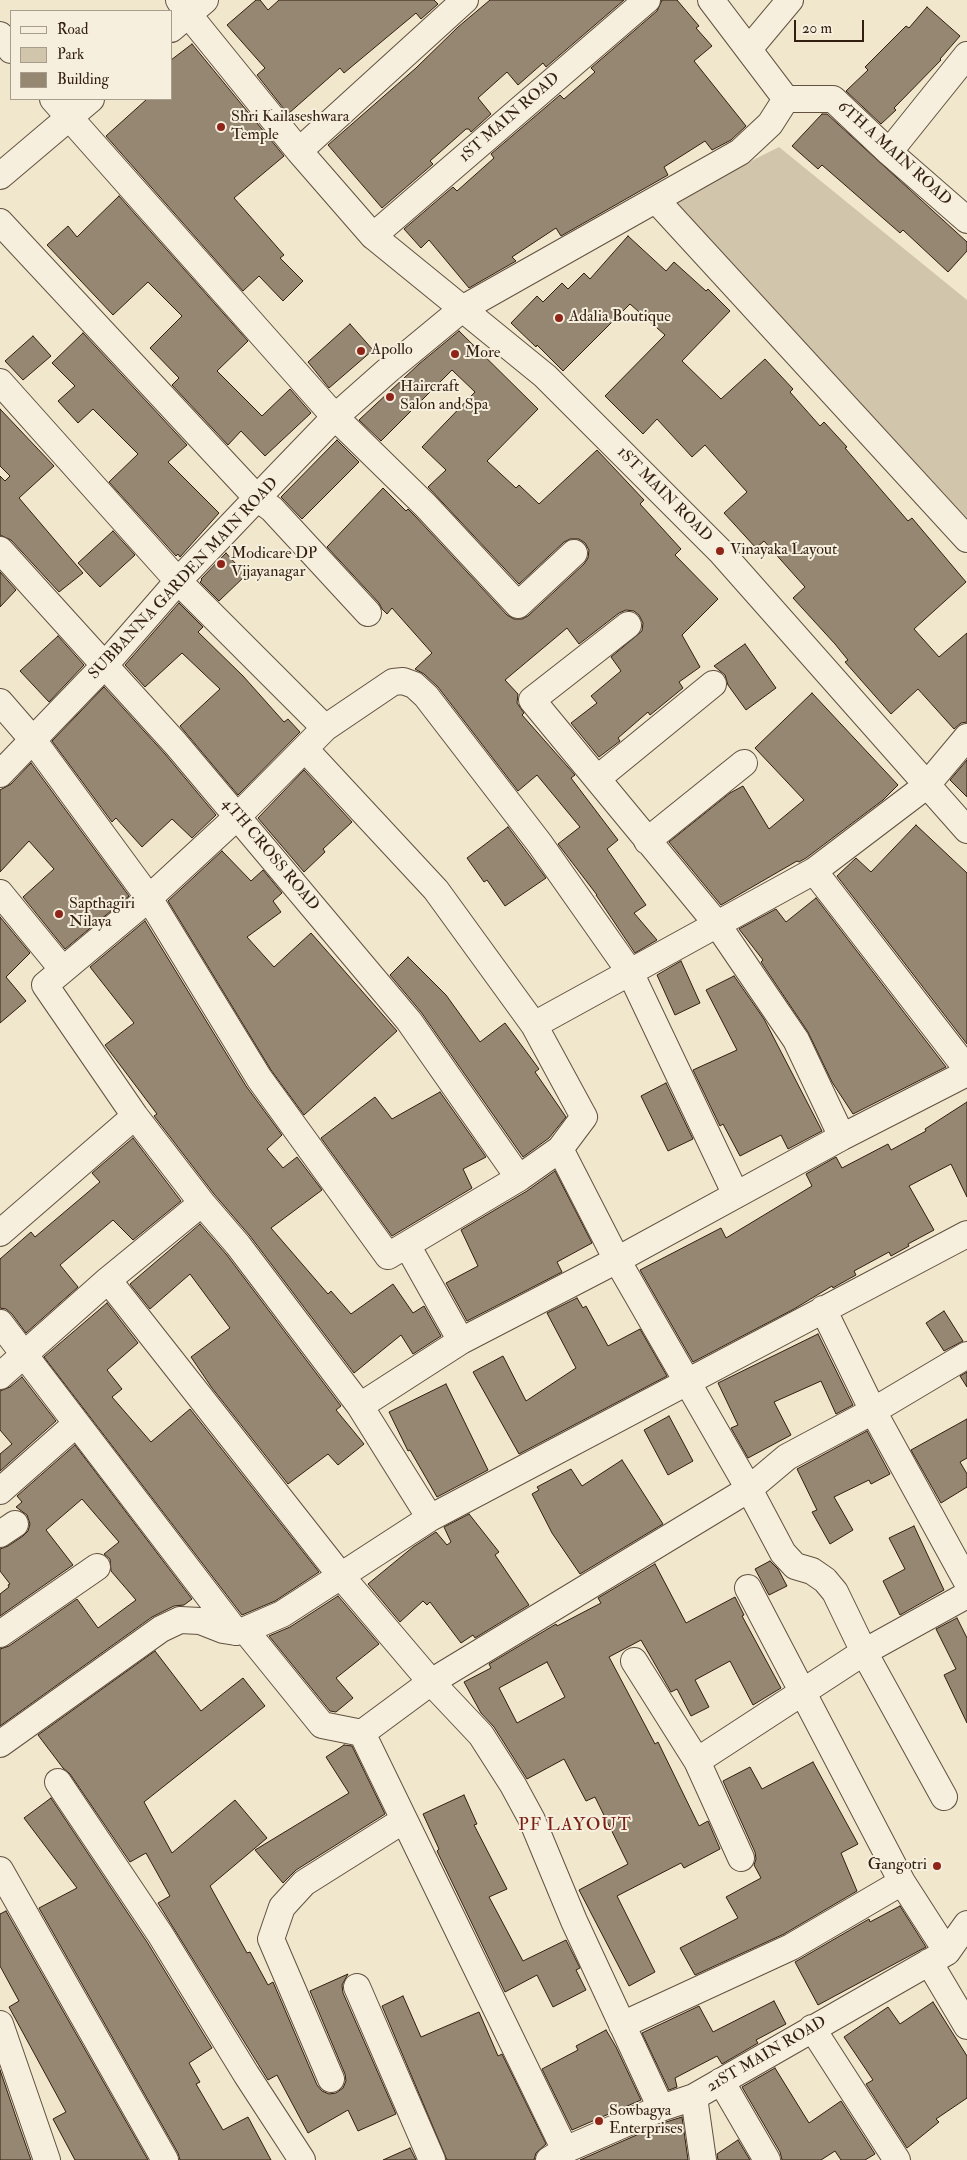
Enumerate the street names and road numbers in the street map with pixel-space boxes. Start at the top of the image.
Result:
street label: 1ST MAIN ROAD [456,69,564,167]
street label: 6TH A MAIN ROAD [833,98,955,210]
street label: 1ST MAIN ROAD [612,443,716,547]
street label: SUBBANNA GARDEN MAIN ROAD [85,474,283,684]
street label: 4TH CROSS ROAD [217,795,323,915]
street label: 21ST MAIN ROAD [704,2013,830,2097]

